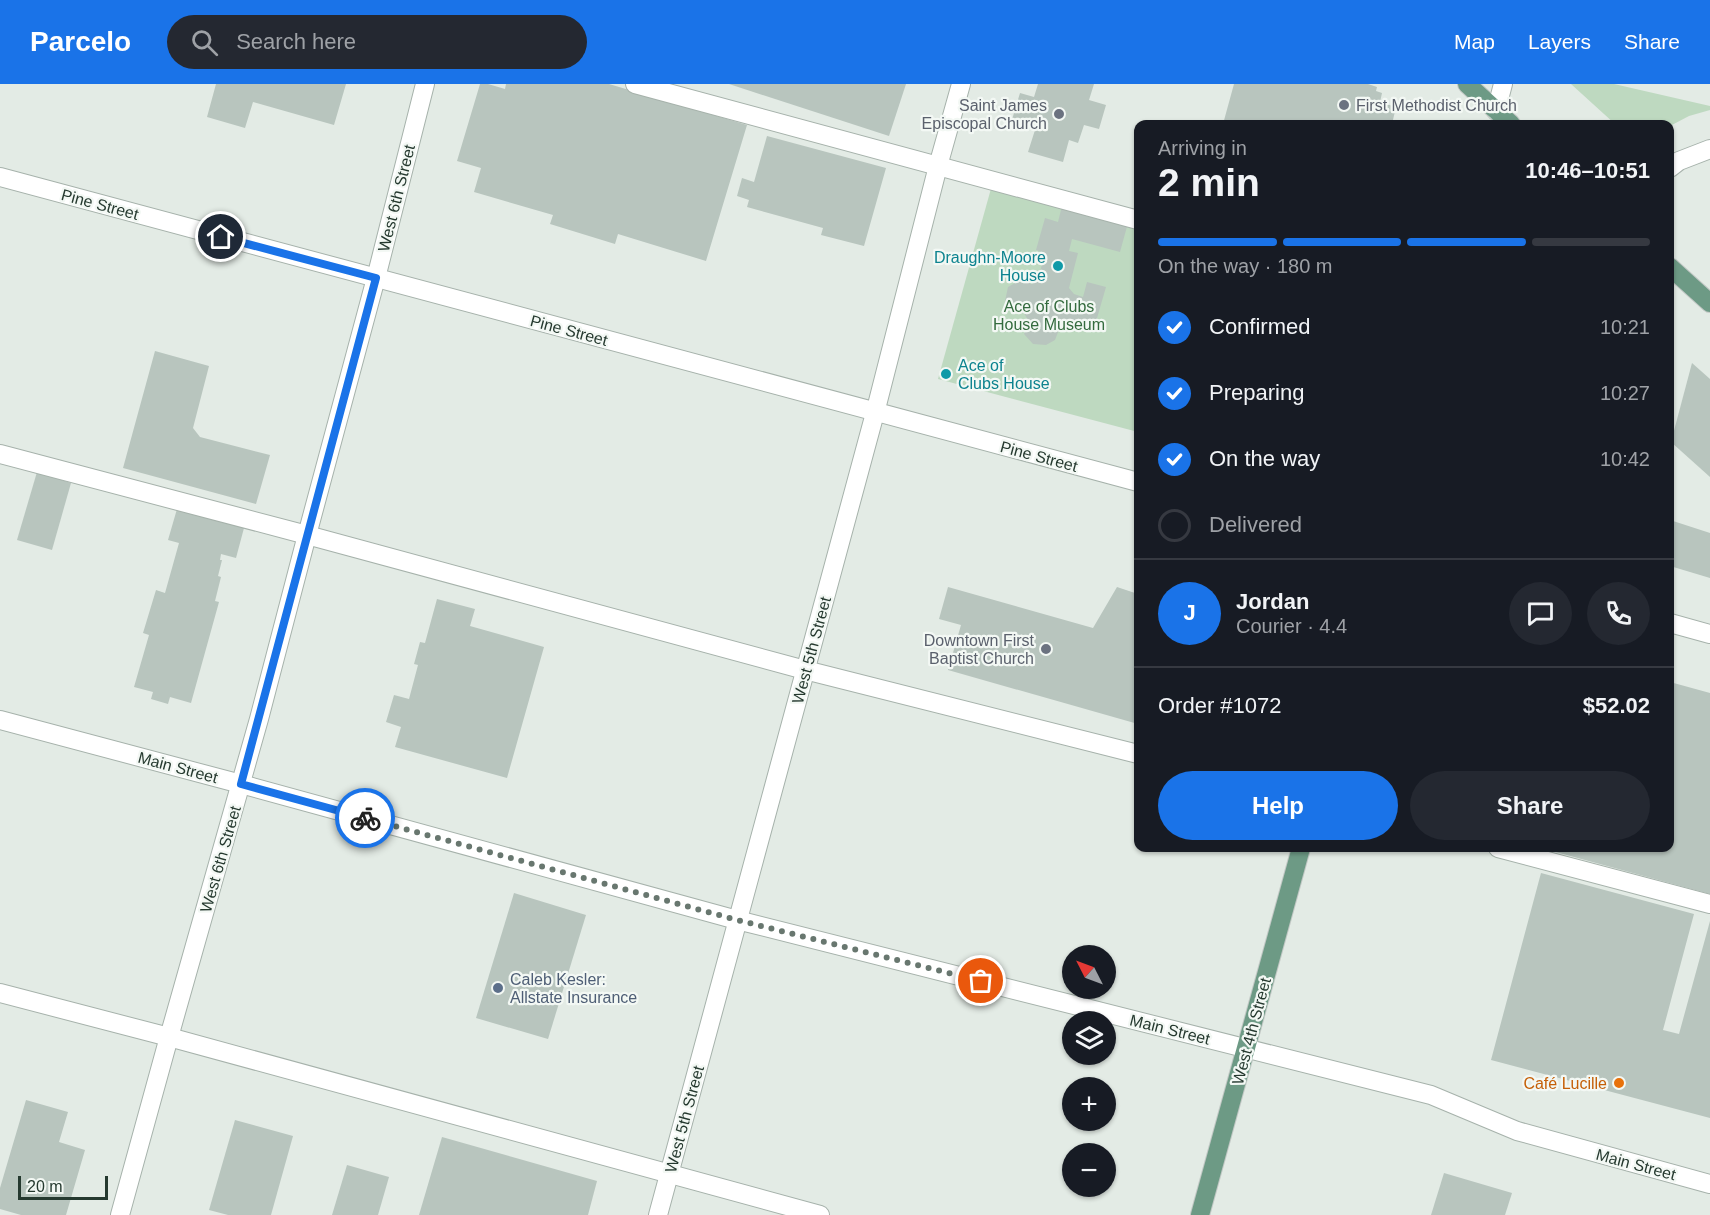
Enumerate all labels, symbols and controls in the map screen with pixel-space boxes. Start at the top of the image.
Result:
search box [167,15,587,69]
text: Parcelo [30,26,131,57]
icon: search [188,26,221,59]
text: Search here [236,29,356,54]
text: Map [1454,30,1495,53]
text: Layers [1528,30,1591,53]
text: Share [1624,30,1680,53]
place label: Saint James Episcopal Church [922,97,1047,132]
place label: First Methodist Church [1356,97,1517,114]
marker: First Methodist Church [1337,98,1351,112]
marker: Saint James Episcopal Church [1052,107,1066,121]
text: Arriving in [1158,137,1247,159]
street label: West 6th Street [375,142,418,254]
text: 10:46–10:51 [1525,158,1650,183]
text: 2 min [1158,161,1260,204]
street label: Pine Street [59,186,141,223]
pin [195,211,246,262]
icon: home [204,220,237,253]
place label: Draughn-Moore House [934,249,1046,284]
text: On the way · 180 m [1158,255,1333,277]
marker: Draughn-Moore House [1051,259,1065,273]
park label: Ace of Clubs House Museum [993,298,1105,333]
icon: check [1158,311,1191,344]
street label: Pine Street [528,312,610,349]
text: Confirmed [1209,314,1310,339]
text: 10:21 [1600,316,1650,338]
place label: Ace of Clubs House [958,357,1050,392]
marker: Ace of Clubs House [939,367,953,381]
icon: check [1158,377,1191,410]
text: Preparing [1209,380,1304,405]
text: 10:27 [1600,382,1650,404]
street label: Pine Street [998,438,1080,475]
icon: check [1158,443,1191,476]
text: On the way [1209,446,1320,471]
text: 10:42 [1600,448,1650,470]
text: Delivered [1209,512,1302,537]
button: chat [1509,582,1572,645]
button: phone [1587,582,1650,645]
text: Jordan [1236,589,1309,614]
street label: West 5th Street [789,594,834,705]
text: J [1183,600,1196,625]
text: Courier · 4.4 [1236,615,1347,637]
place label: Downtown First Baptist Church [924,632,1035,667]
marker: Downtown First Baptist Church [1039,642,1053,656]
text: Order #1072 [1158,693,1282,718]
text: $52.02 [1583,693,1650,718]
street label: Main Street [136,749,220,786]
button: Help [1158,771,1398,840]
button: Share [1410,771,1650,840]
courier [335,788,395,848]
icon: bike [349,802,382,835]
street label: West 6th Street [197,803,244,914]
north arrow [1062,945,1116,999]
map controls [1062,945,1116,1197]
pin [955,955,1006,1006]
icon: bag [964,964,997,997]
place label: Caleb Kesler: Allstate Insurance [510,971,637,1006]
street label: West 4th Street [1229,975,1274,1086]
marker: Caleb Kesler: Allstate Insurance [491,981,505,995]
button: layers [1062,1011,1116,1065]
street label: Main Street [1128,1011,1212,1048]
street label: West 5th Street [662,1063,707,1174]
place label: Café Lucille [1523,1075,1607,1092]
marker: Café Lucille [1612,1076,1626,1090]
button: + [1062,1077,1116,1131]
button: − [1062,1143,1116,1197]
street label: Main Street [1594,1146,1678,1183]
scale bar [18,1173,108,1200]
text: 20 m [27,1178,63,1195]

